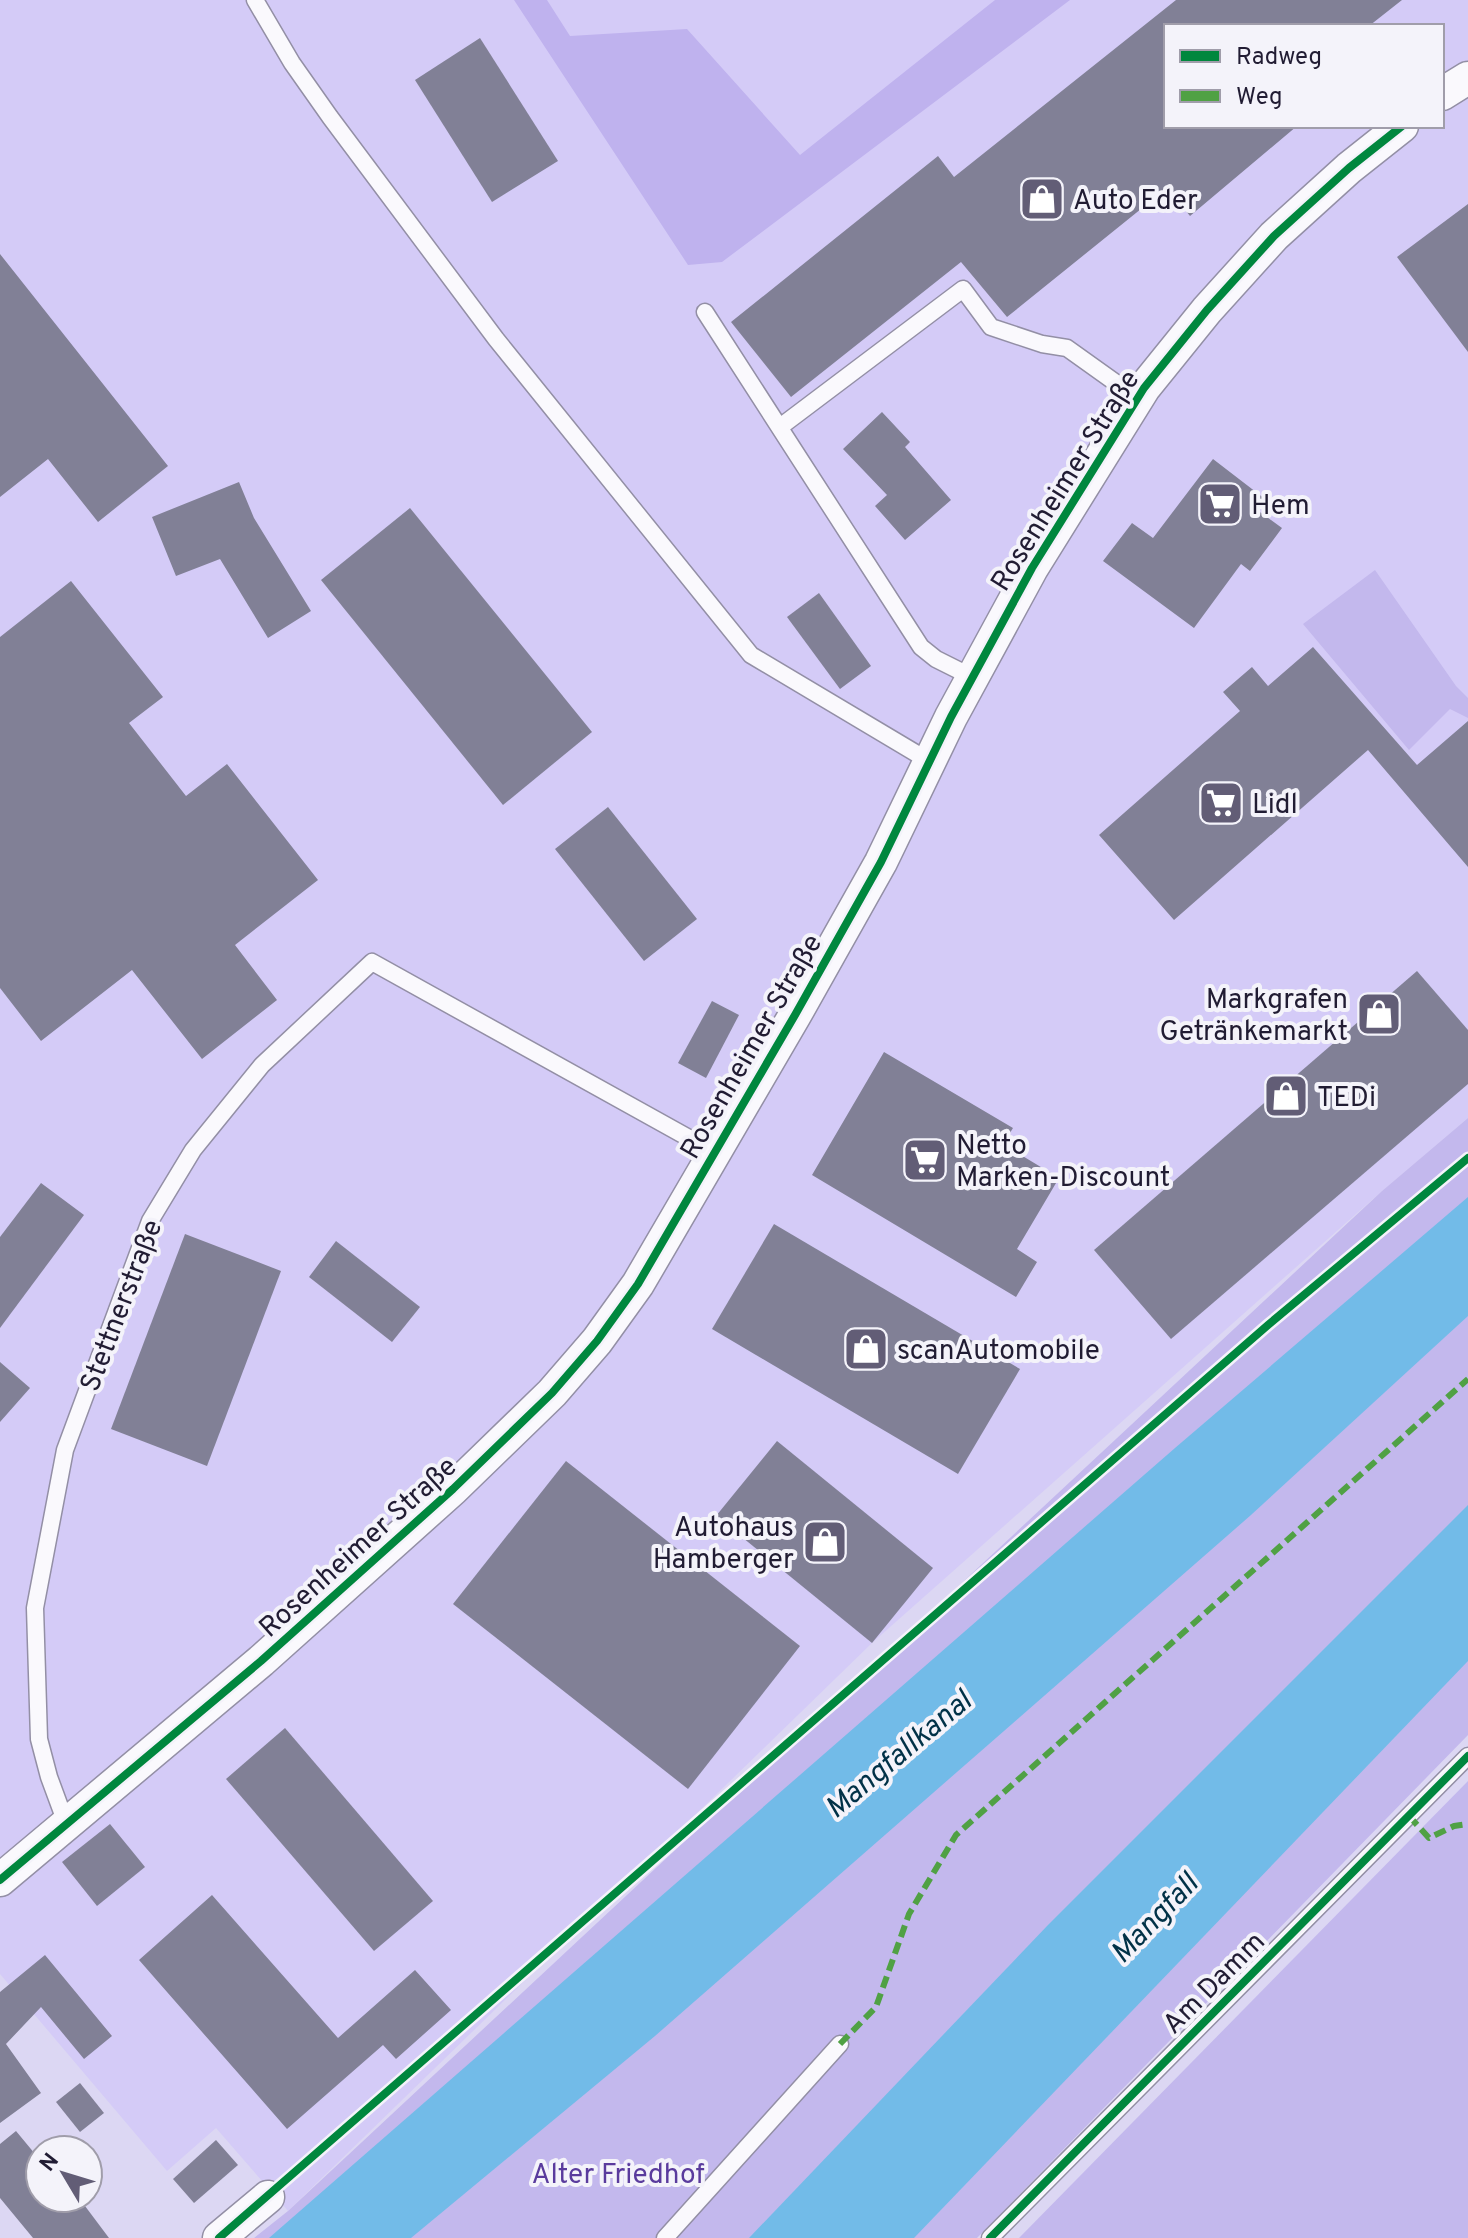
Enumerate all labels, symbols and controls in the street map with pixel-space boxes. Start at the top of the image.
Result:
legend [1164,24,1444,128]
text: Radweg [1236,43,1322,73]
text: Weg [1236,83,1283,113]
shop icon: Auto Eder [1018,175,1066,223]
place label: Auto Eder [1073,184,1198,220]
street label: Rosenheimer Straße [984,364,1149,599]
supermarket icon: Hem [1196,480,1244,528]
place label: Hem [1251,489,1310,525]
supermarket icon: Lidl [1197,779,1245,827]
place label: Lidl [1252,788,1298,824]
street label: Rosenheimer Straße [673,928,832,1167]
place label: Markgrafen Getränkemarkt [1159,983,1348,1051]
shop icon: Markgrafen Getränkemarkt [1355,990,1403,1038]
shop icon: TEDi [1262,1072,1310,1120]
place label: TEDi [1317,1081,1376,1117]
place label: Netto Marken-Discount [956,1129,1170,1197]
supermarket icon: Netto Marken-Discount [901,1136,949,1184]
street label: Stettnerstraße [74,1215,172,1397]
shop icon: scanAutomobile [842,1325,890,1373]
place label: scanAutomobile [897,1334,1100,1370]
street label: Rosenheimer Straße [253,1450,465,1647]
place label: Autohaus Hamberger [653,1511,794,1579]
shop icon: Autohaus Hamberger [801,1518,849,1566]
water label: Mangfallkanal [819,1683,982,1828]
water label: Mangfall [1104,1866,1209,1972]
street label: Am Damm [1156,1925,1274,2043]
north arrow [24,2134,104,2214]
text: N [35,2149,66,2178]
park label: Alter Friedhof [531,2158,705,2194]

